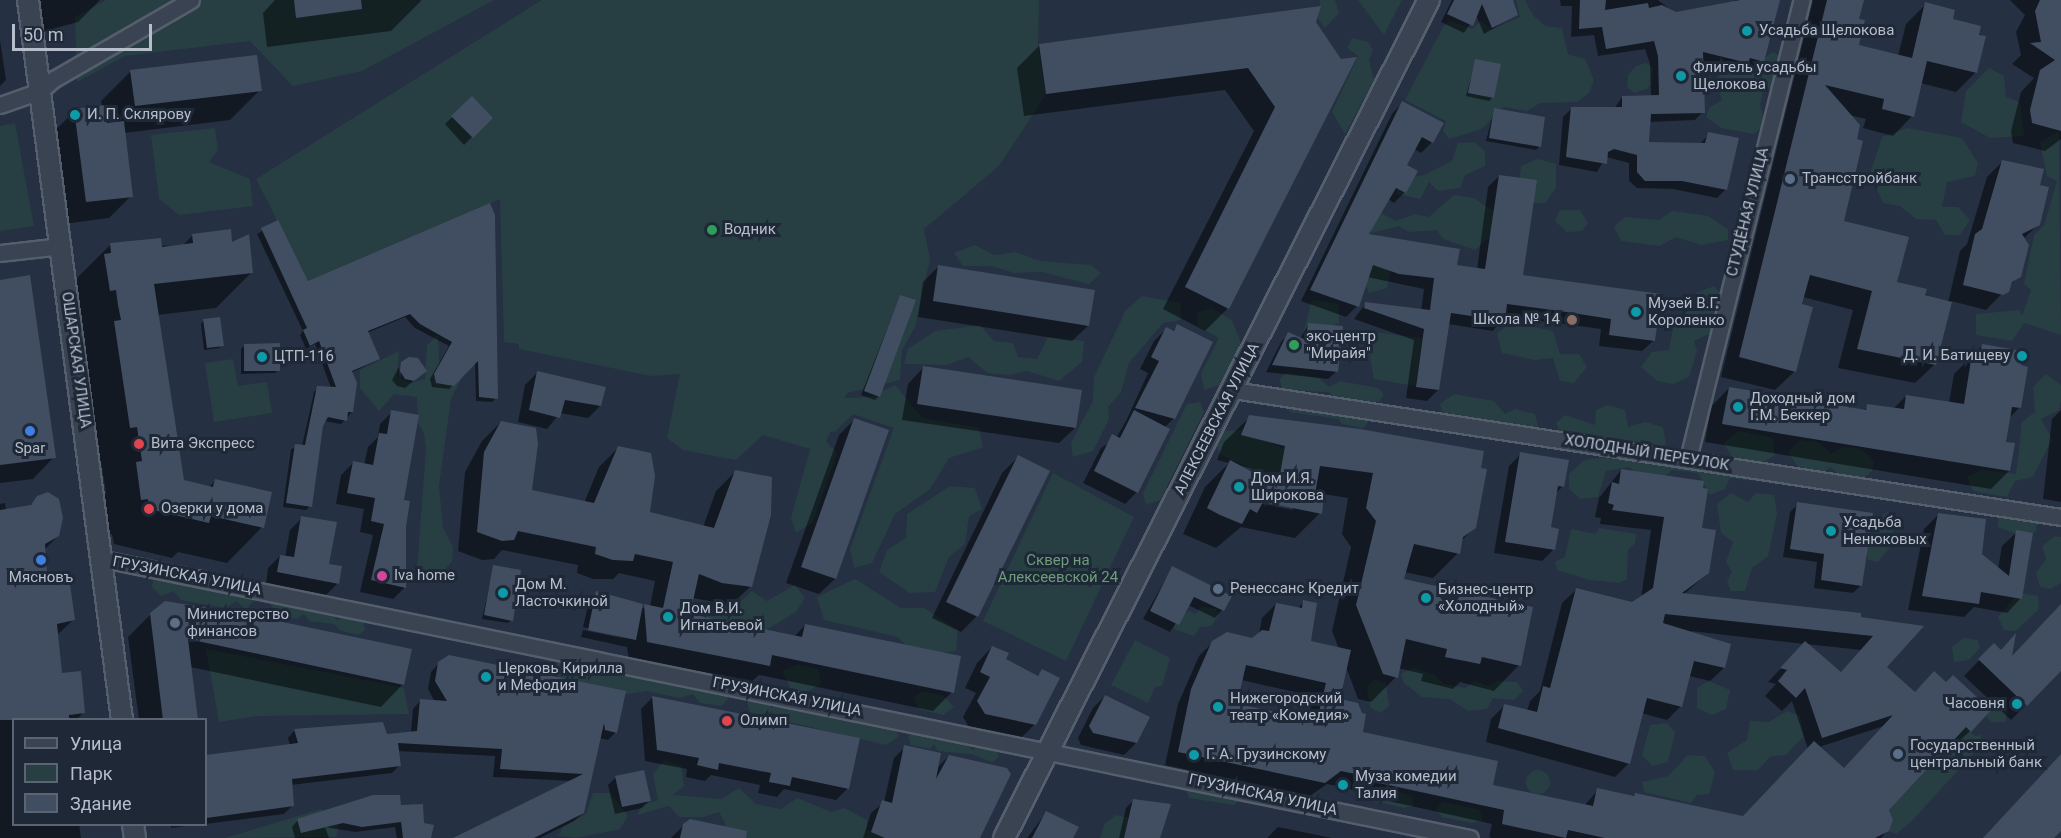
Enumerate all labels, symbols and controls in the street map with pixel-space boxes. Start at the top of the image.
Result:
scale bar [15,12,154,50]
place label: Усадьба Щелокова [1759,22,1894,40]
text: 50 m [23,24,63,45]
marker: Усадьба Щелокова [1740,24,1754,38]
place label: Флигель усадьбы Щелокова [1693,58,1817,93]
marker: Флигель усадьбы Щелокова [1674,69,1688,83]
place label: И. П. Склярову [87,106,191,124]
marker: И. П. Склярову [68,108,82,122]
street label: СТУДЁНАЯ УЛИЦА [1723,146,1773,278]
place label: Трансстройбанк [1802,170,1917,188]
marker: Трансстройбанк [1783,172,1797,186]
place label: Водник [724,221,776,239]
marker: Водник [705,223,719,237]
street label: ОШАРСКАЯ УЛИЦА [58,291,94,429]
place label: Музей В.Г. Короленко [1648,294,1725,329]
marker: Музей В.Г. Короленко [1629,305,1643,319]
place label: Школа № 14 [1473,311,1560,329]
marker: Школа № 14 [1565,313,1579,327]
place label: эко-центр "Мирайя" [1306,327,1376,362]
marker: эко-центр "Мирайя" [1287,338,1301,352]
street label: АЛЕКСЕЕВСКАЯ УЛИЦА [1171,340,1263,498]
place label: Д. И. Батищеву [1903,347,2010,365]
place label: ЦТП-116 [274,348,334,366]
marker: Д. И. Батищеву [2015,349,2029,363]
marker: ЦТП-116 [255,350,269,364]
place label: Доходный дом Г.М. Беккер [1750,389,1855,424]
marker: Доходный дом Г.М. Беккер [1731,400,1745,414]
marker: Spar [23,424,37,438]
street label: ХОЛОДНЫЙ ПЕРЕУЛОК [1564,431,1730,475]
place label: Вита Экспресс [151,435,255,453]
marker: Вита Экспресс [132,437,146,451]
place label: Spar [15,440,45,458]
place label: Дом И.Я. Широкова [1251,469,1324,504]
marker: Дом И.Я. Широкова [1232,480,1246,494]
place label: Озерки у дома [161,500,264,518]
marker: Озерки у дома [142,502,156,516]
place label: Усадьба Ненюковых [1843,513,1927,548]
marker: Усадьба Ненюковых [1824,524,1838,538]
park label: Сквер на Алексеевской 24 [998,551,1118,586]
marker: Мясновъ [34,553,48,567]
street label: ГРУЗИНСКАЯ УЛИЦА [111,553,263,599]
place label: Iva home [394,567,455,585]
place label: Мясновъ [9,569,73,587]
marker: Iva home [375,569,389,583]
place label: Дом М. Ласточкиной [515,575,608,610]
place label: Ренессанс Кредит [1230,580,1359,598]
place label: Бизнес-центр «Холодный» [1438,580,1533,615]
marker: Ренессанс Кредит [1211,582,1225,596]
marker: Дом М. Ласточкиной [496,586,510,600]
marker: Бизнес-центр «Холодный» [1419,591,1433,605]
place label: Дом В.И. Игнатьевой [680,599,763,634]
place label: Министерство финансов [187,605,289,640]
marker: Дом В.И. Игнатьевой [661,610,675,624]
marker: Министерство финансов [168,616,182,630]
place label: Церковь Кирилла и Мефодия [498,659,623,694]
marker: Церковь Кирилла и Мефодия [479,670,493,684]
street label: ГРУЗИНСКАЯ УЛИЦА [711,674,863,720]
place label: Нижегородский театр «Комедия» [1230,689,1349,724]
place label: Часовня [1945,695,2005,713]
marker: Часовня [2010,697,2024,711]
marker: Нижегородский театр «Комедия» [1211,700,1225,714]
marker: Олимп [718,712,736,730]
place label: Олимп [740,712,787,730]
legend [12,718,207,826]
text: Улица [70,733,122,754]
place label: Государственный центральный банк [1910,736,2042,771]
place label: Г. А. Грузинскому [1206,746,1326,764]
marker: Государственный центральный банк [1891,747,1905,761]
marker: Г. А. Грузинскому [1187,748,1201,762]
text: Парк [70,763,112,784]
place label: Муза комедии Талия [1355,767,1457,802]
street label: ГРУЗИНСКАЯ УЛИЦА [1187,770,1339,820]
marker: Муза комедии Талия [1336,778,1350,792]
text: Здание [70,793,132,814]

